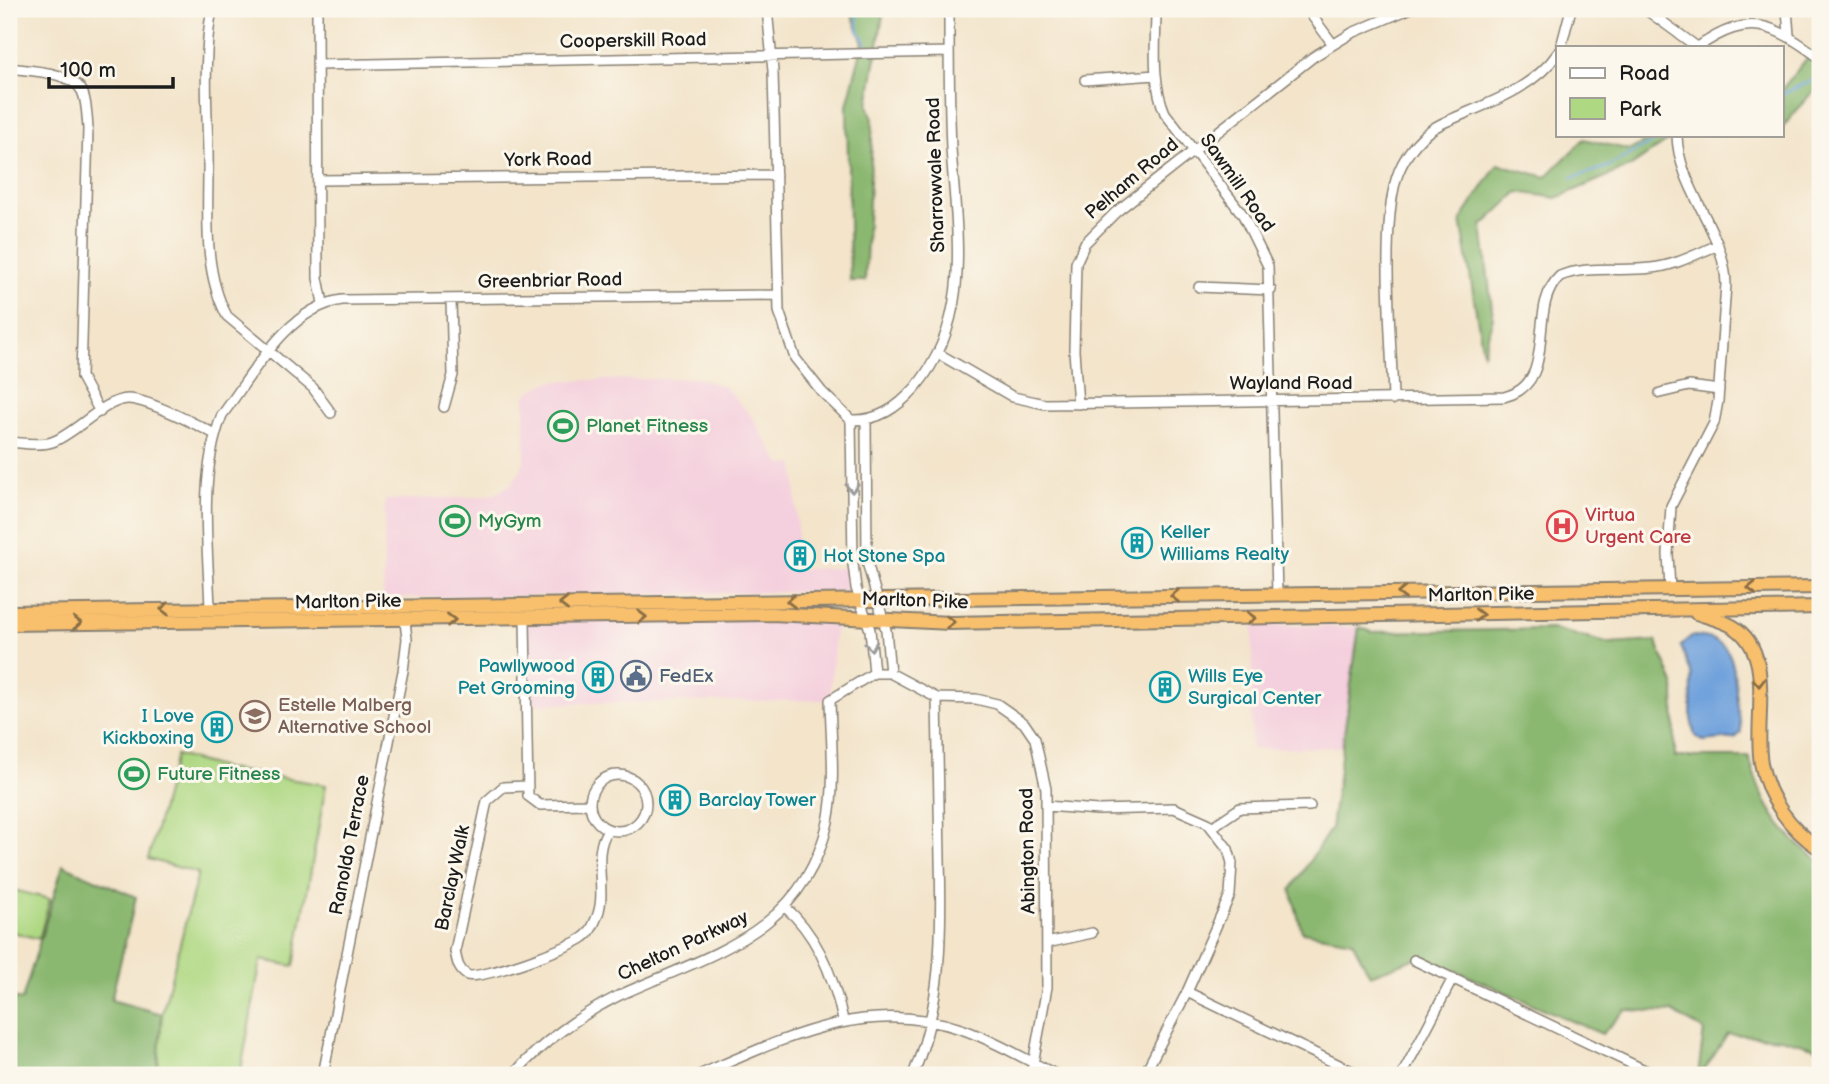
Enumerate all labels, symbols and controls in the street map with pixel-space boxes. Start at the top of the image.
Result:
street label: Cooperskill Road [559,28,707,54]
scale bar [49,46,173,90]
legend [1556,46,1784,136]
text: 100 m [60,58,116,83]
text: Road [1619,61,1670,86]
street label: Sharrowvale Road [922,97,950,253]
text: Park [1619,97,1662,122]
street label: Sawmill Road [1195,129,1279,237]
street label: Pelham Road [1081,133,1183,225]
street label: York Road [503,148,592,172]
street label: Greenbriar Road [477,268,623,294]
street label: Wayland Road [1229,372,1353,395]
sports icon: Planet Fitness [546,409,580,443]
place label: Planet Fitness [586,415,708,438]
one-way arrow [845,483,860,494]
sports icon: MyGym [438,504,472,538]
place label: Virtua Urgent Care [1585,504,1691,549]
hospital icon: Virtua Urgent Care [1545,509,1579,543]
place label: MyGym [478,510,542,533]
place label: Keller Williams Realty [1160,521,1289,566]
building icon: Keller Williams Realty [1120,526,1154,560]
building icon: Hot Stone Spa [783,539,817,573]
place label: Hot Stone Spa [823,545,946,568]
one-way arrow [1746,580,1757,596]
street label: Marlton Pike [1427,583,1535,607]
one-way arrow [1396,585,1407,600]
street label: Marlton Pike [861,588,969,614]
one-way arrow [1169,588,1179,604]
street label: Marlton Pike [294,590,402,614]
one-way arrow [786,593,797,608]
one-way arrow [558,596,569,612]
one-way arrow [159,602,170,617]
one-way arrow [1474,607,1485,623]
one-way arrow [637,609,648,625]
one-way arrow [1246,610,1257,625]
one-way arrow [447,612,457,628]
one-way arrow [946,614,956,630]
one-way arrow [72,615,83,630]
one-way arrow [864,640,879,652]
place label: Pawllywood Pet Grooming [457,655,575,700]
public building icon: FedEx [619,659,653,693]
building icon: Pawllywood Pet Grooming [581,660,615,694]
place label: FedEx [659,665,713,688]
place label: Wills Eye Surgical Center [1188,665,1322,710]
building icon: Wills Eye Surgical Center [1148,670,1182,704]
one-way arrow [1751,677,1766,688]
place label: Estelle Malberg Alternative School [278,694,431,739]
school or university icon: Estelle Malberg Alternative School [238,699,272,733]
place label: I Love Kickboxing [102,705,194,750]
building icon: I Love Kickboxing [200,710,234,744]
sports icon: Future Fitness [117,757,151,791]
place label: Future Fitness [157,763,280,786]
street label: Ranoldo Terrace [325,773,375,917]
building icon: Barclay Tower [658,783,692,817]
street label: Abington Road [1015,788,1041,914]
place label: Barclay Tower [698,789,817,812]
street label: Barclay Walk [431,822,476,933]
street label: Chelton Parkway [614,906,752,986]

